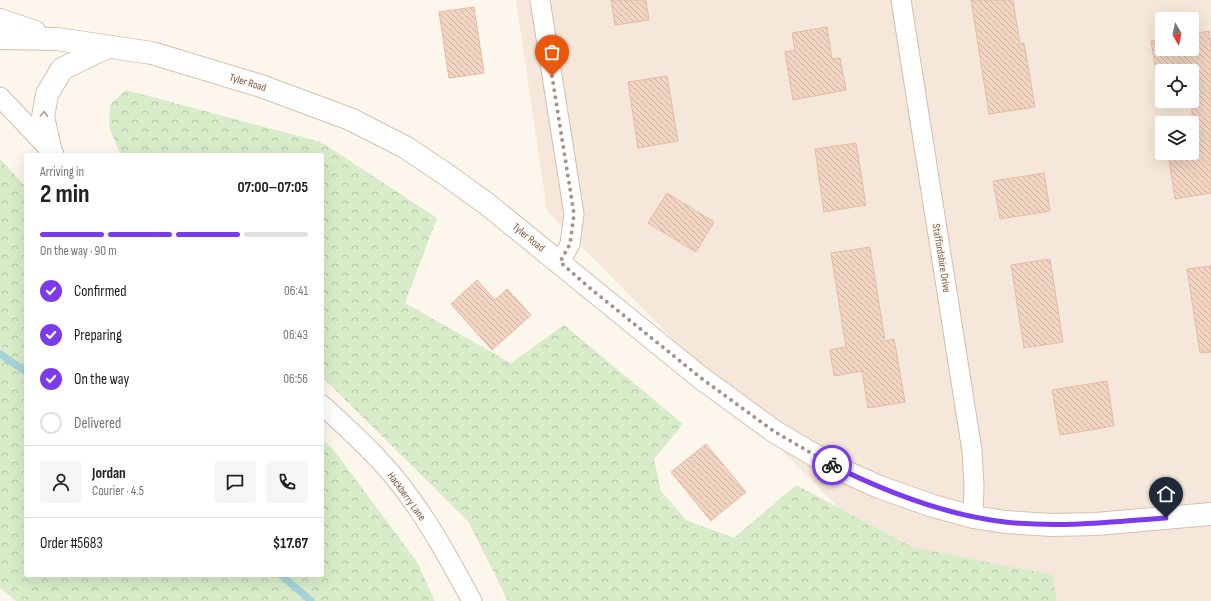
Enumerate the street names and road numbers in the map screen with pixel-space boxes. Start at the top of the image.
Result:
street label: Tyler Road [228,71,268,94]
street label: Tyler Road [510,220,548,255]
street label: Staffordshire Drive [930,223,953,293]
street label: Hackberry Lane [385,469,429,523]

